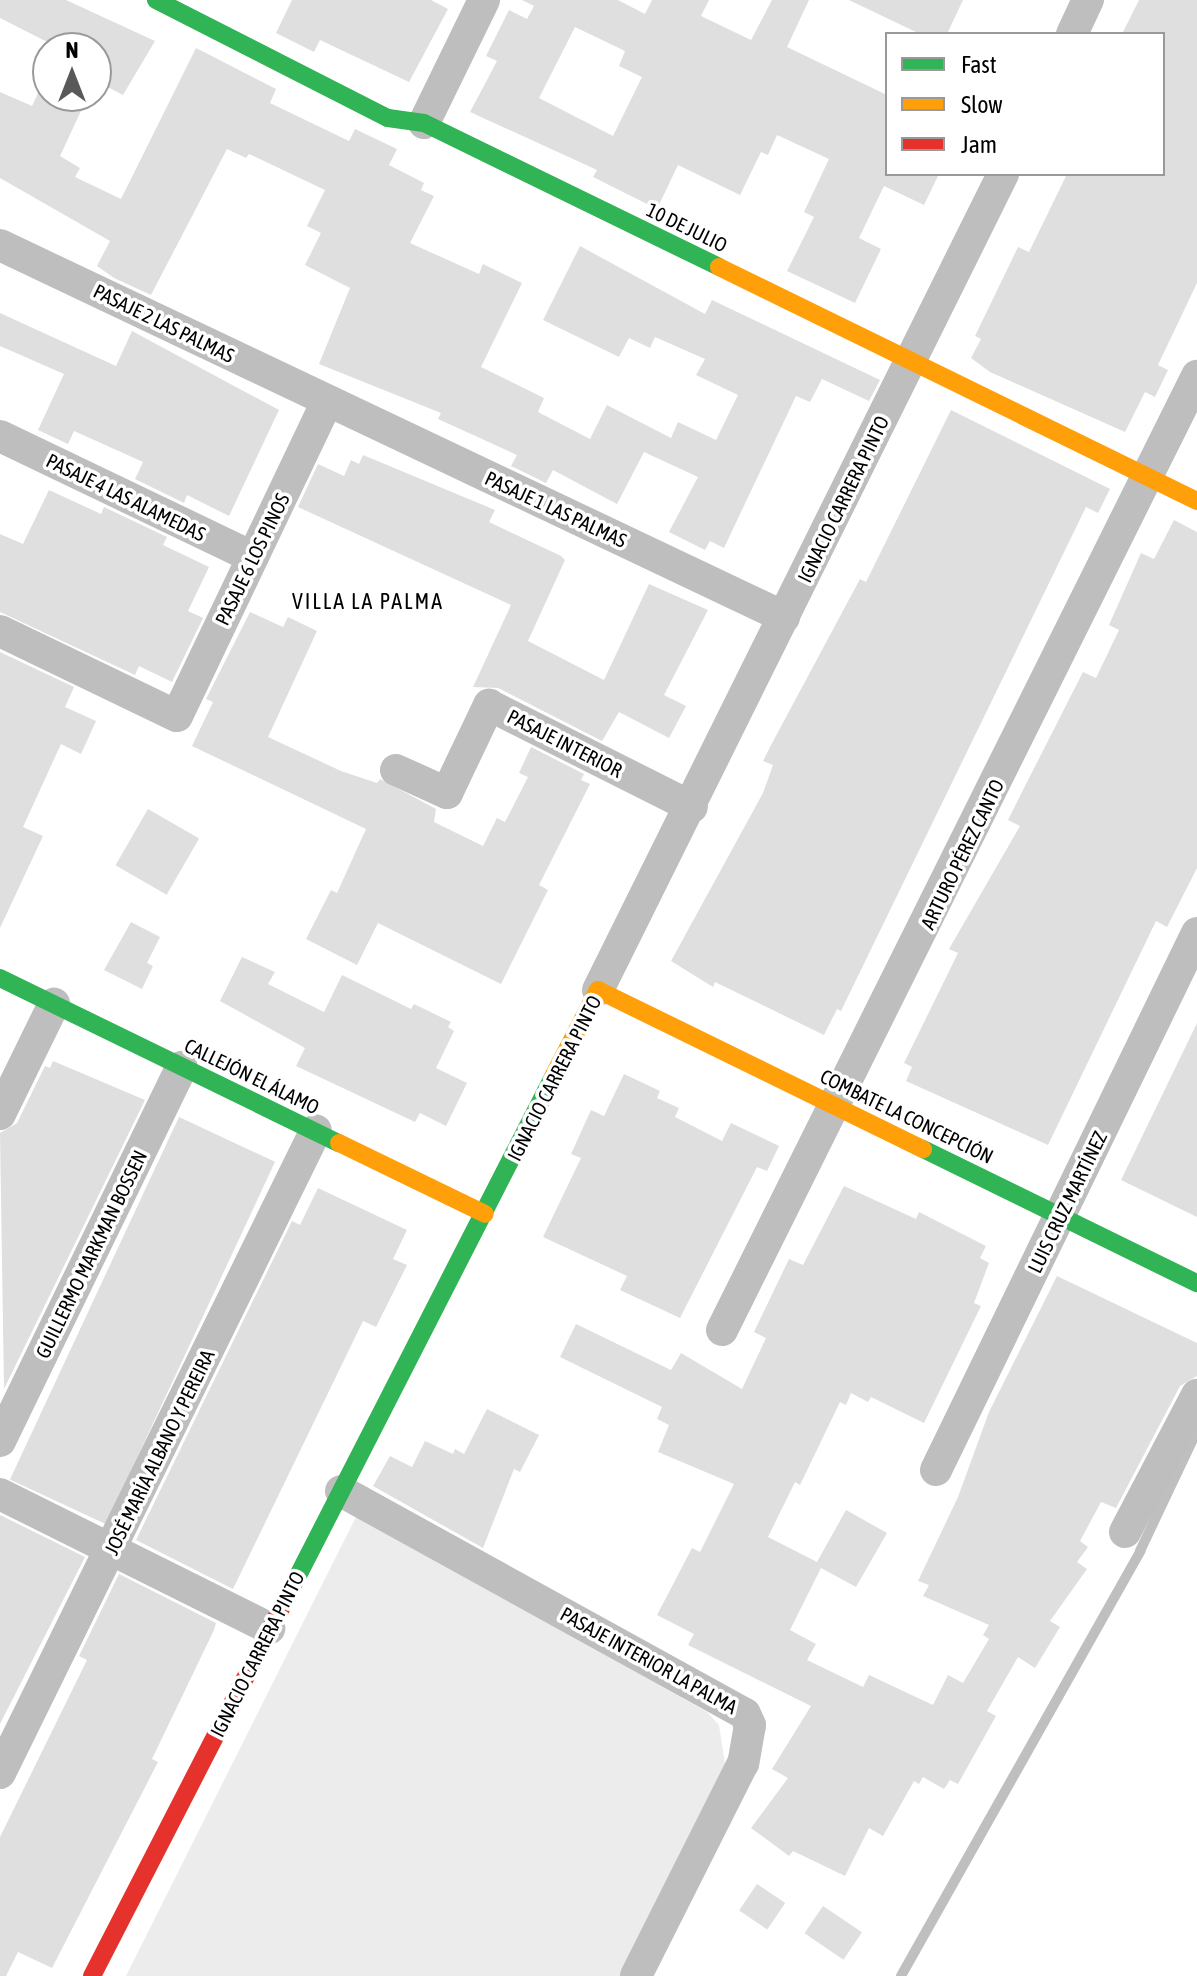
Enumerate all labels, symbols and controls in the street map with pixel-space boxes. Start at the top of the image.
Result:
north arrow [32,32,112,112]
legend [885,32,1165,176]
text: N [66,37,78,63]
text: Fast [961,51,997,78]
text: Slow [961,91,1003,118]
text: Jam [961,131,997,158]
street label: 10 DE JULIO [643,197,731,257]
street label: PASAJE 2 LAS PALMAS [90,279,238,367]
street label: IGNACIO CARRERA PINTO [792,412,894,586]
street label: PASAJE 4 LAS ALAMEDAS [42,448,210,546]
street label: PASAJE 1 LAS PALMAS [481,466,631,552]
street label: PASAJE 6 LOS PINOS [210,489,294,629]
district label: VILLA LA PALMA [292,589,444,615]
street label: PASAJE INTERIOR [504,704,626,782]
street label: ARTURO PÉREZ CANTO [915,775,1009,933]
street label: IGNACIO CARRERA PINTO [502,991,606,1165]
street label: CALLEJÓN EL ÁLAMO [181,1033,323,1119]
street label: COMBATE LA CONCEPCIÓN [817,1064,997,1168]
street label: LUIS CRUZ MARTÍNEZ [1022,1127,1112,1277]
street label: GUILLERMO MARKMAN BOSSEN [30,1146,152,1362]
street label: JOSÉ MARÍA ALBANO Y PEREIRA [99,1346,219,1558]
street label: IGNACIO CARRERA PINTO [205,1567,309,1741]
street label: PASAJE INTERIOR LA PALMA [556,1601,742,1719]

